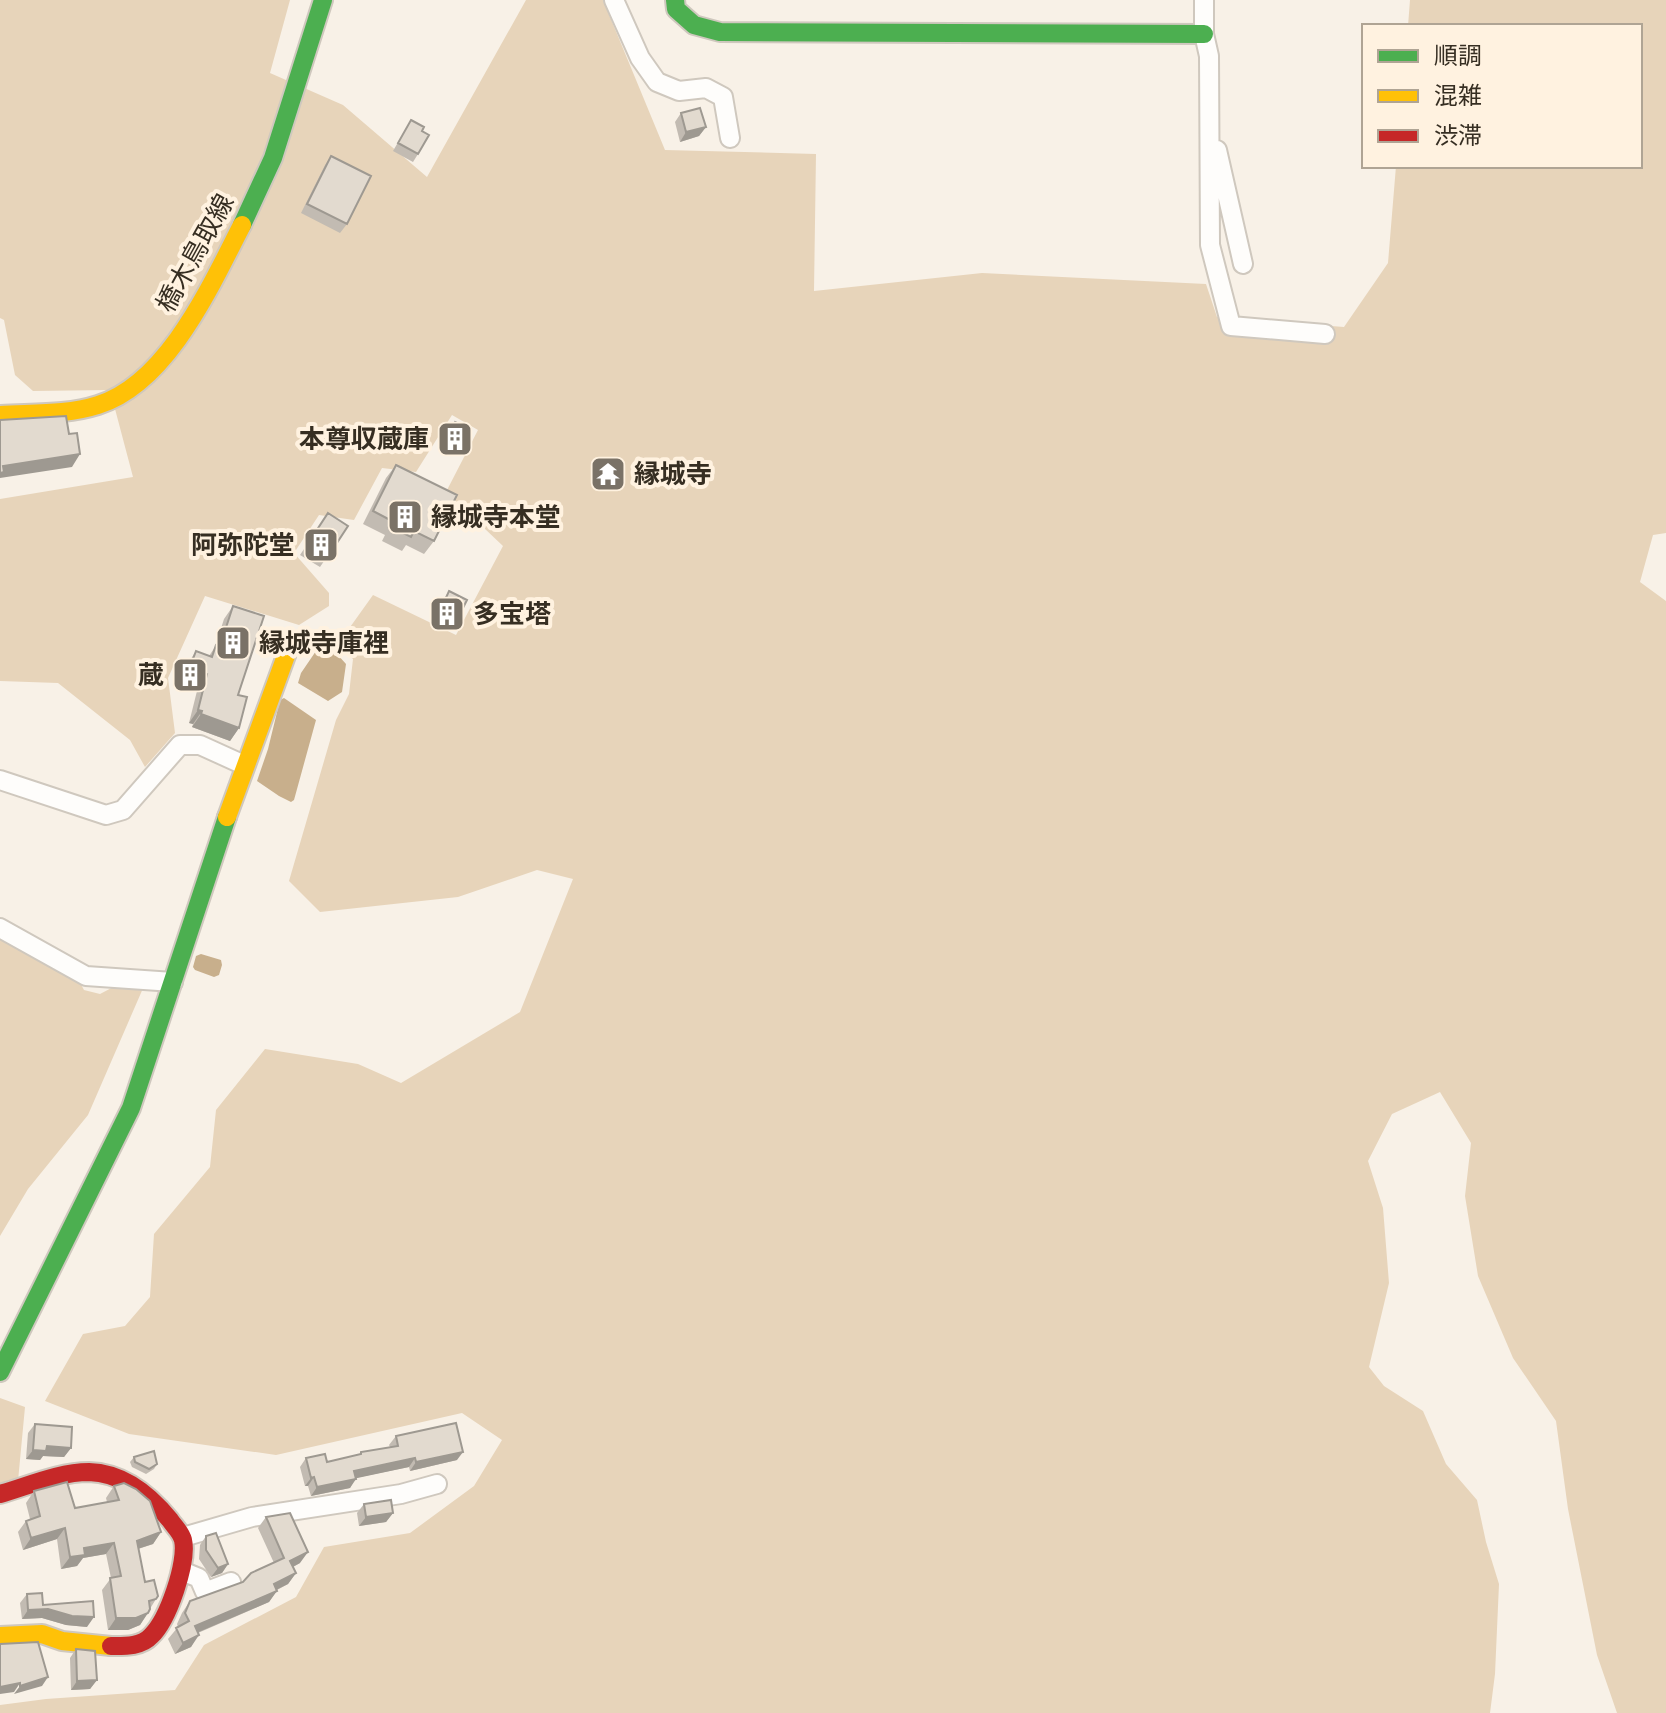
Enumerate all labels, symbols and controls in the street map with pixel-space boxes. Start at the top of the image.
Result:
legend [1362,24,1642,168]
text: 順調 [1434,42,1482,70]
text: 混雑 [1434,82,1482,110]
text: 渋滞 [1434,122,1482,150]
street label: 橋木鳥取線 [150,189,240,317]
building icon: 本尊収蔵庫 [436,420,474,458]
place label: 本尊収蔵庫 [299,424,429,454]
temple icon: 縁城寺 [589,455,627,493]
place label: 縁城寺 [634,459,712,489]
building icon: 縁城寺本堂 [386,498,424,536]
place label: 縁城寺本堂 [431,502,561,532]
building icon: 阿弥陀堂 [302,526,340,564]
place label: 阿弥陀堂 [191,530,295,560]
building icon: 多宝塔 [428,595,466,633]
place label: 多宝塔 [473,599,551,629]
building icon: 縁城寺庫裡 [214,624,252,662]
place label: 縁城寺庫裡 [259,628,389,658]
building icon: 蔵 [171,656,209,694]
place label: 蔵 [138,660,164,690]

